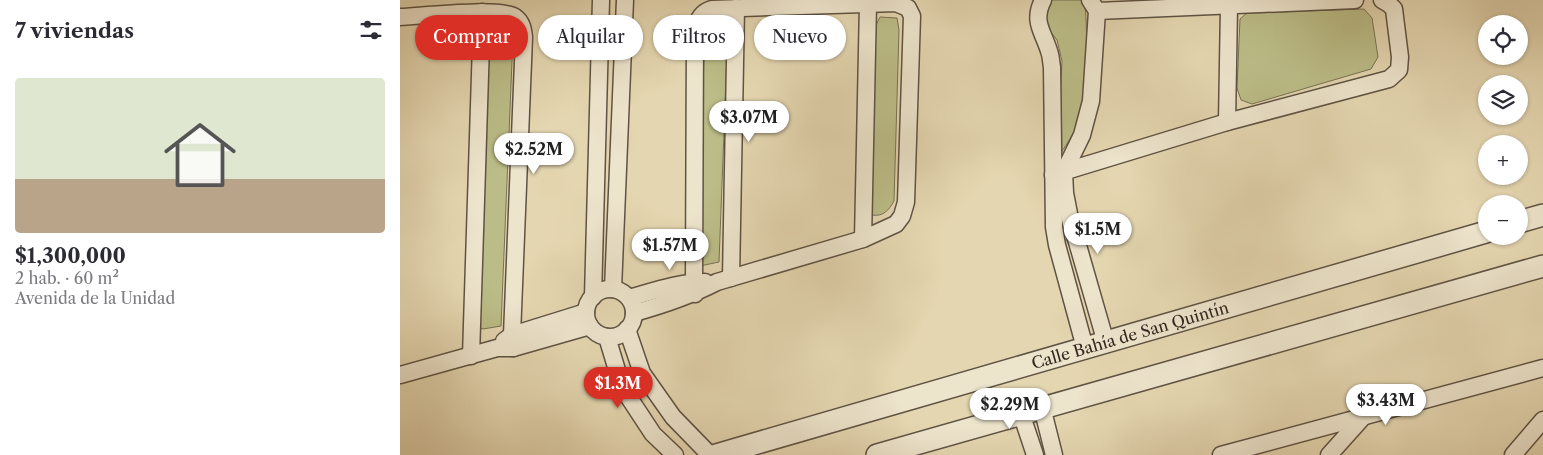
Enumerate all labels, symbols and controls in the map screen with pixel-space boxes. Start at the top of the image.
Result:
chip: Comprar [415,15,528,60]
chip: Alquilar [538,15,643,60]
chip: Filtros [653,15,744,60]
chip: Nuevo [754,15,846,60]
map controls [1478,15,1528,245]
button: locate [1478,15,1528,65]
icon: filters [357,16,385,44]
text: 7 viviendas [15,18,134,43]
button: layers [1478,75,1528,125]
pin: $3.07M [708,100,790,143]
text: $3.07M [720,107,778,127]
icon: home [155,110,245,200]
pin: $2.52M [493,132,575,175]
button: + [1478,135,1528,185]
text: $2.52M [505,139,563,159]
button: − [1478,195,1528,245]
pin: $1.5M [1063,212,1133,255]
text: $1.5M [1075,219,1121,239]
pin: $1.57M [629,228,711,271]
text: $1.57M [643,235,697,255]
text: $1,300,000 [15,243,126,268]
text: 2 hab. · 60 m² [15,268,119,288]
text: Avenida de la Unidad [15,288,175,308]
street label: Calle Bahía de San Quintín [1029,297,1231,373]
pin: $1.3M [583,366,653,409]
text: $1.3M [595,373,641,393]
pin: $3.43M [1345,384,1427,426]
pin: $2.29M [969,388,1051,430]
text: $3.43M [1357,390,1415,410]
text: $2.29M [981,394,1039,414]

